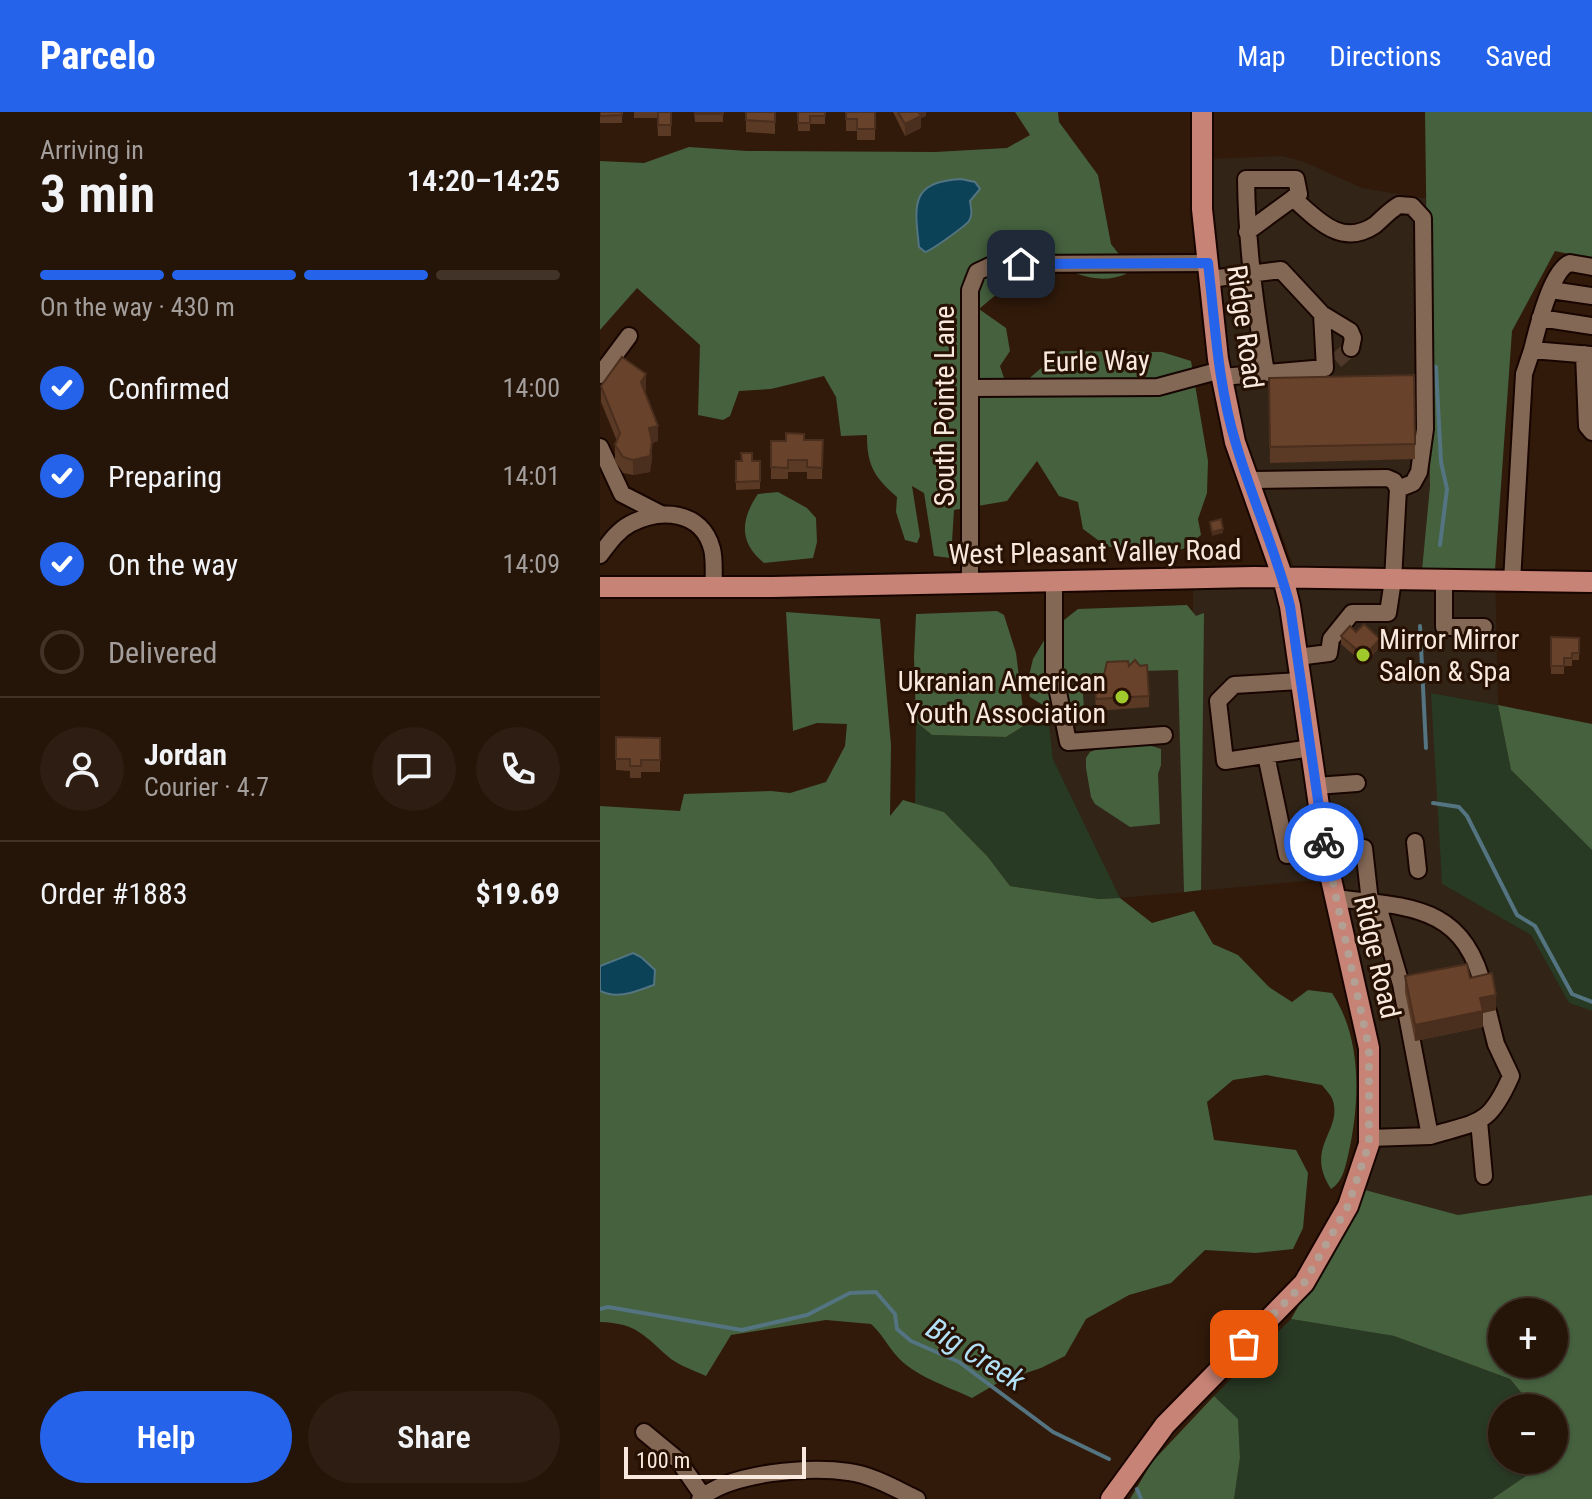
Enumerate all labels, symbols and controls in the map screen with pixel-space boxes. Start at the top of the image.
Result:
text: Parcelo [40,34,156,78]
text: Map [1237,40,1286,73]
text: Directions [1330,40,1441,73]
text: Saved [1485,40,1552,73]
text: Arriving in [40,135,144,165]
text: 14:20–14:25 [407,163,560,198]
text: 3 min [40,164,155,225]
pin [987,230,1055,298]
icon: home [999,242,1043,286]
street label: Ridge Road [1220,263,1270,391]
text: On the way · 430 m [40,292,235,322]
street label: South Pointe Lane [928,306,961,506]
street label: Eurle Way [1042,344,1150,378]
icon: check [40,366,84,410]
text: Confirmed [108,371,230,406]
text: 14:00 [503,373,560,403]
icon: check [40,454,84,498]
text: Preparing [108,459,222,494]
text: 14:01 [503,461,560,491]
street label: West Pleasant Valley Road [948,533,1242,571]
icon: check [40,542,84,586]
text: On the way [108,547,238,582]
text: 14:09 [503,549,560,579]
place label: Mirror Mirror Salon & Spa [1379,623,1519,688]
text: Delivered [108,635,217,670]
marker: Mirror Mirror Salon & Spa [1354,646,1372,664]
place label: Ukranian American Youth Association [898,665,1106,730]
marker: Ukranian American Youth Association [1113,688,1131,706]
button: person [40,727,124,811]
button: chat [372,727,456,811]
button: phone [476,727,560,811]
text: Jordan [144,737,227,772]
text: Courier · 4.7 [144,772,269,802]
courier [1284,802,1364,882]
icon: bike [1302,820,1346,864]
text: Order #1883 [40,876,188,911]
text: $19.69 [475,876,560,911]
street label: Ridge Road [1347,893,1407,1021]
map controls [1488,1298,1568,1474]
button: + [1488,1298,1568,1378]
water label: Big Creek [920,1310,1032,1398]
pin [1210,1310,1278,1378]
icon: bag [1222,1322,1266,1366]
button: Help [40,1391,292,1483]
button: Share [308,1391,560,1483]
button: − [1488,1394,1568,1474]
scale bar [624,1443,806,1479]
text: 100 m [636,1448,690,1473]

